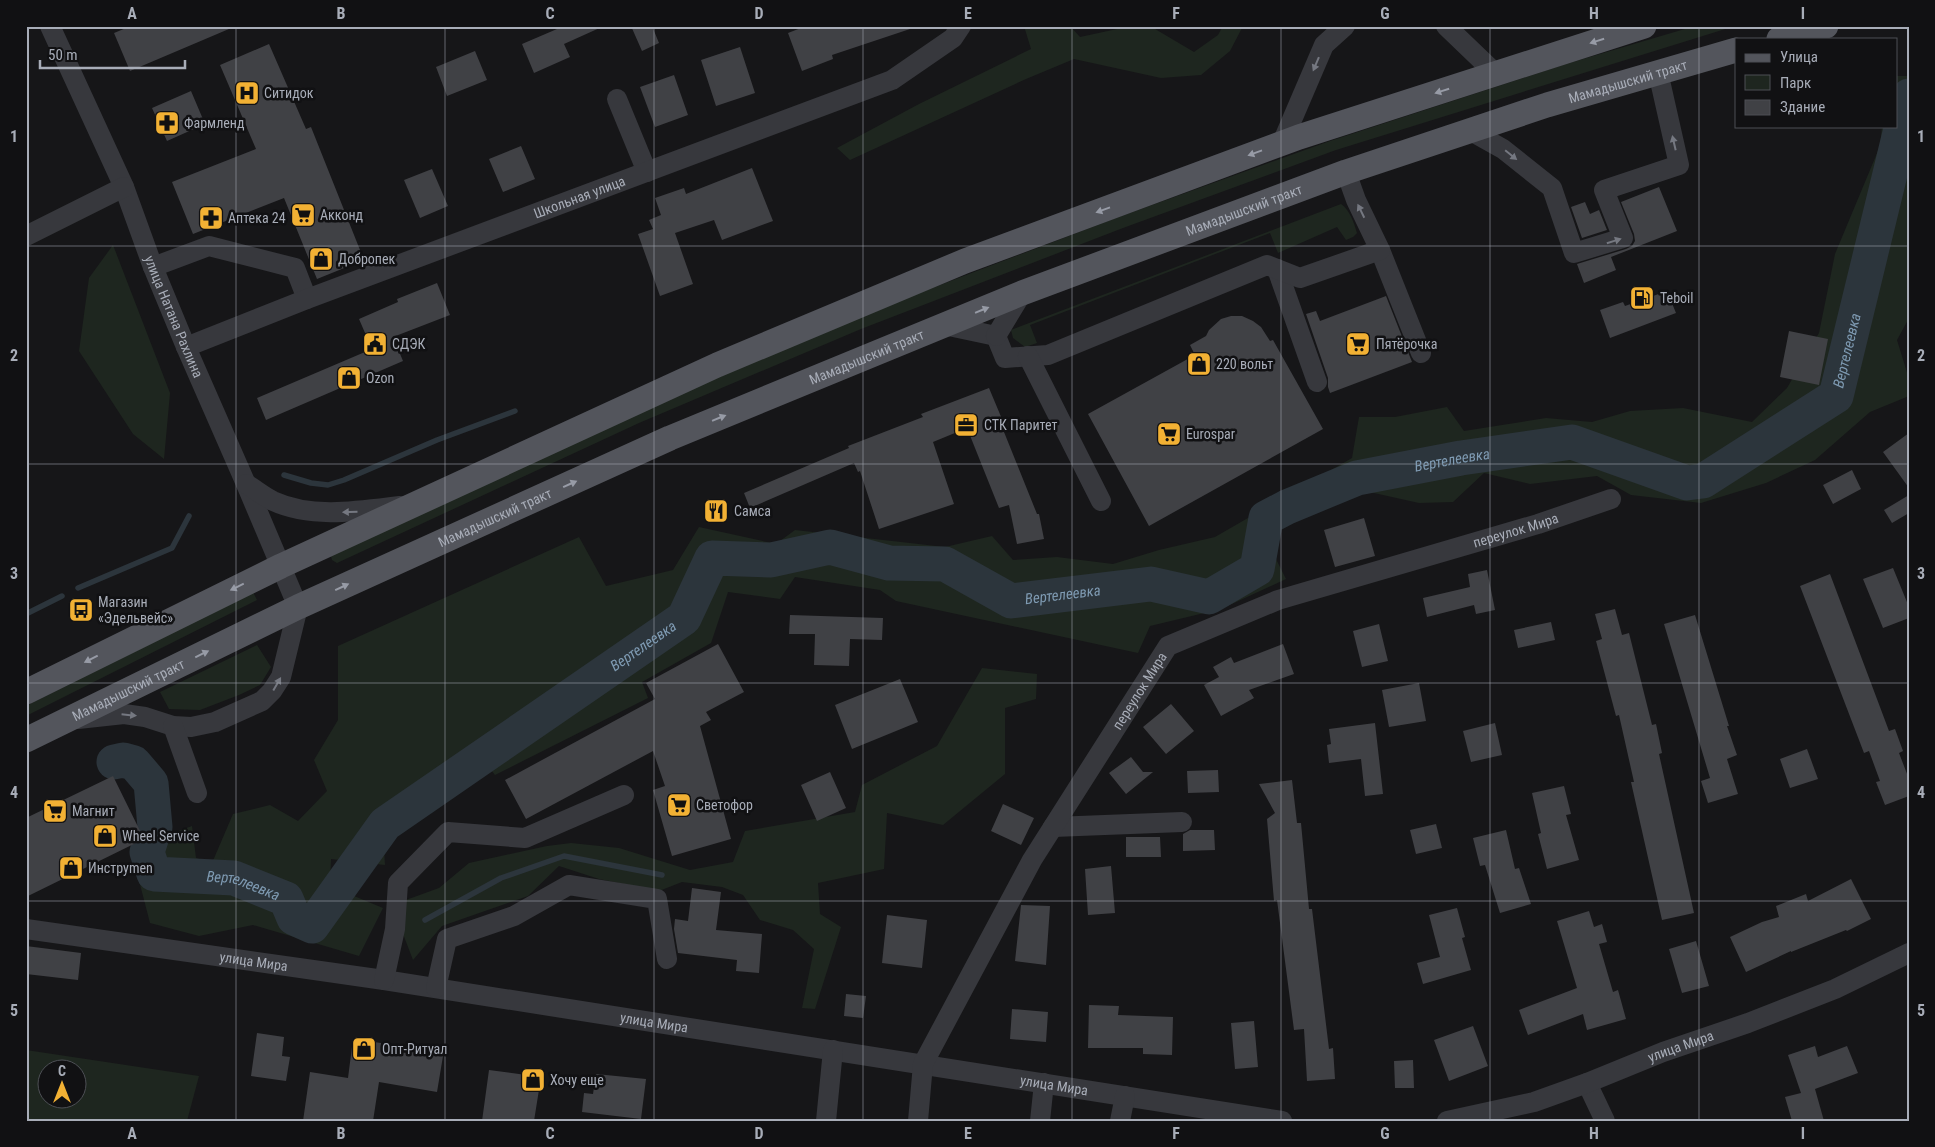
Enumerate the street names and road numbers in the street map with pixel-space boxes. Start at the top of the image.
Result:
street label: Мамадышский тракт [1567,57,1689,106]
street label: Школьная улица [531,173,627,221]
street label: Мамадышский тракт [1184,181,1304,239]
street label: улица Натана Рахлина [141,253,206,380]
street label: Мамадышский тракт [807,326,927,388]
street label: Мамадышский тракт [436,485,554,550]
street label: переулок Мира [1471,510,1560,551]
street label: переулок Мира [1109,649,1170,732]
street label: Мамадышский тракт [70,656,187,724]
street label: улица Мира [219,949,289,974]
street label: улица Мира [619,1009,689,1036]
street label: улица Мира [1645,1027,1716,1065]
street label: улица Мира [1019,1072,1089,1098]

